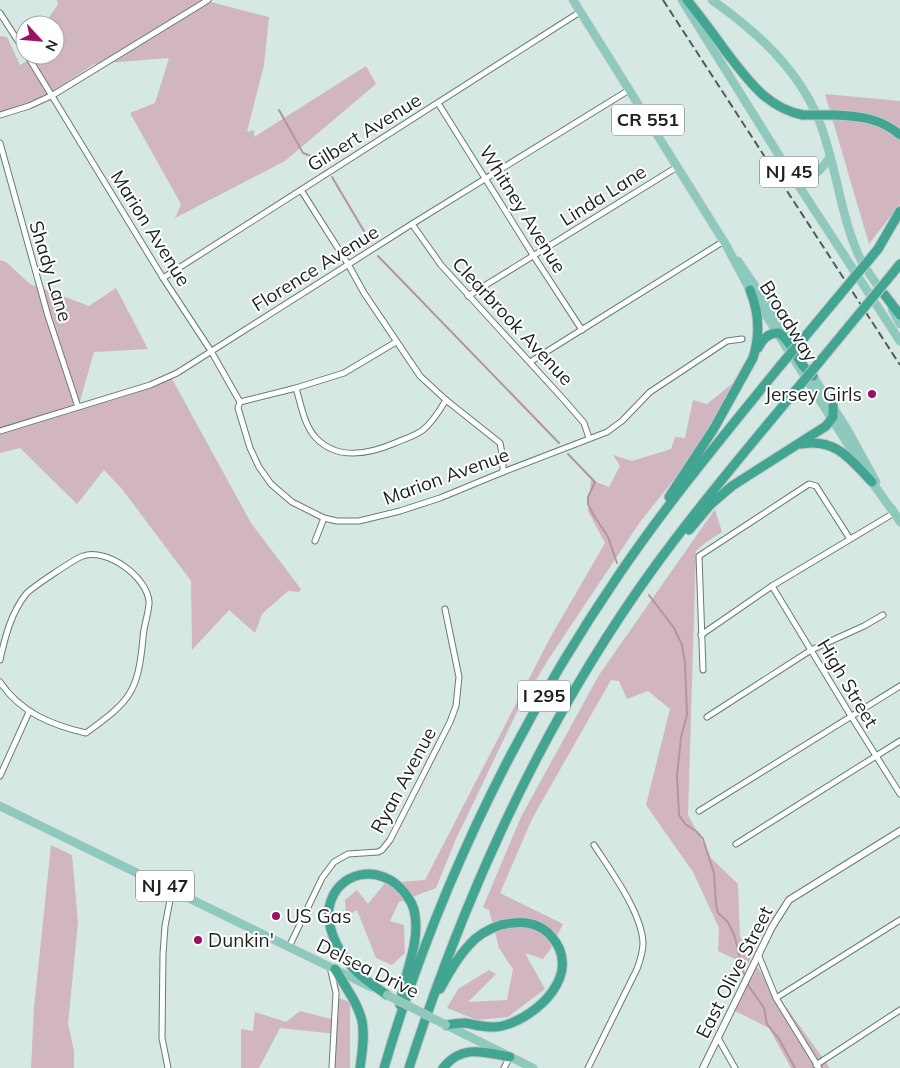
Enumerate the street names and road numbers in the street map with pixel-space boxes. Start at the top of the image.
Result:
street label: Gilbert Avenue [303,87,425,177]
road number: CR 551 [612,104,684,136]
street label: Whitney Avenue [474,141,572,277]
road number: NJ 45 [760,156,818,188]
street label: Linda Lane [556,159,650,231]
street label: Marion Avenue [106,166,196,290]
street label: Shady Lane [24,218,78,324]
street label: Florence Avenue [247,219,383,317]
street label: Clearbrook Avenue [447,252,579,390]
street label: Broadway [755,276,823,366]
street label: Marion Avenue [380,442,512,510]
street label: High Street [812,634,884,732]
road number: I 295 [518,680,570,711]
street label: Ryan Avenue [365,723,441,837]
road number: NJ 47 [136,870,194,901]
street label: East Olive Street [690,902,778,1042]
street label: Delsea Drive [313,933,423,1003]

